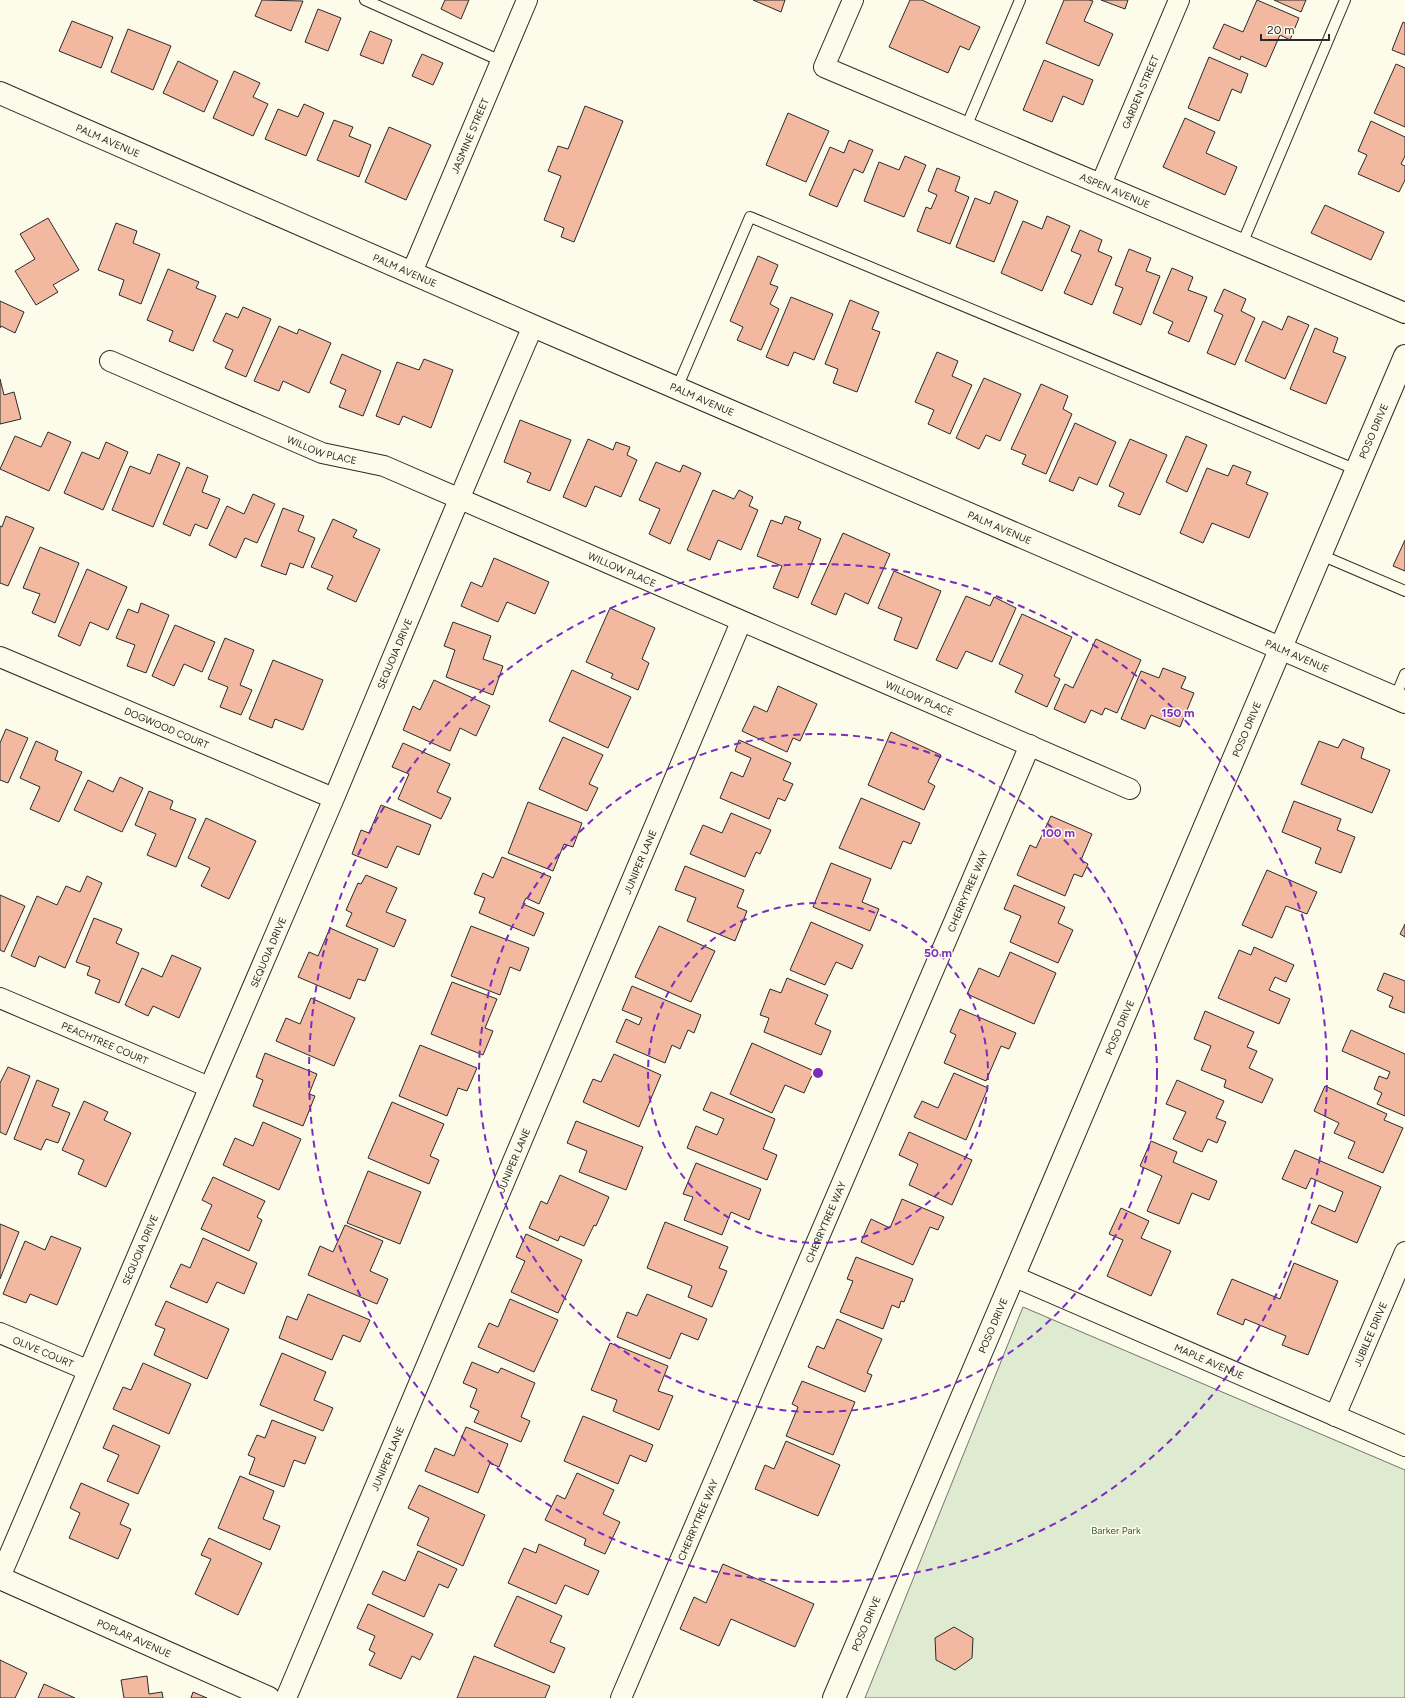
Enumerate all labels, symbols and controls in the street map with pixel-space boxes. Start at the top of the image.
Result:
scale bar [1261,16,1329,42]
text: 20 m [1267,23,1295,37]
street label: GARDEN STREET [1119,53,1162,131]
street label: JASMINE STREET [448,96,492,176]
street label: PALM AVENUE [74,121,142,160]
street label: ASPEN AVENUE [1078,170,1152,211]
street label: PALM AVENUE [371,251,439,290]
street label: PALM AVENUE [668,380,736,419]
street label: POSO DRIVE [1356,402,1391,461]
street label: WILLOW PLACE [285,433,358,467]
street label: PALM AVENUE [965,508,1034,547]
street label: WILLOW PLACE [586,549,658,590]
street label: SEQUOIA DRIVE [374,616,415,691]
street label: PALM AVENUE [1263,636,1331,676]
street label: WILLOW PLACE [883,678,955,719]
street label: POSO DRIVE [1229,700,1264,759]
street label: DOGWOOD COURT [122,704,211,752]
text: 150 m [1161,706,1195,720]
text: 100 m [1041,826,1075,840]
street label: JUNIPER LANE [621,828,660,896]
street label: CHERRYTREE WAY [945,849,991,934]
street label: SEQUOIA DRIVE [248,915,289,990]
text: 50 m [924,946,952,960]
street label: POSO DRIVE [1102,998,1137,1057]
street label: PEACHTREE COURT [59,1019,150,1068]
centre of rings [811,1066,825,1080]
street label: JUNIPER LANE [495,1126,533,1195]
street label: CHERRYTREE WAY [803,1179,849,1265]
street label: SEQUOIA DRIVE [119,1212,161,1287]
street label: POSO DRIVE [976,1296,1011,1355]
street label: JUBILEE DRIVE [1351,1300,1390,1369]
street label: OLIVE COURT [11,1333,76,1371]
street label: MAPLE AVENUE [1172,1341,1246,1382]
street label: JUNIPER LANE [368,1424,407,1493]
street label: CHERRYTREE WAY [675,1477,721,1563]
park label: Barker Park [1091,1524,1141,1537]
street label: POSO DRIVE [849,1594,884,1653]
street label: POPLAR AVENUE [95,1616,173,1661]

